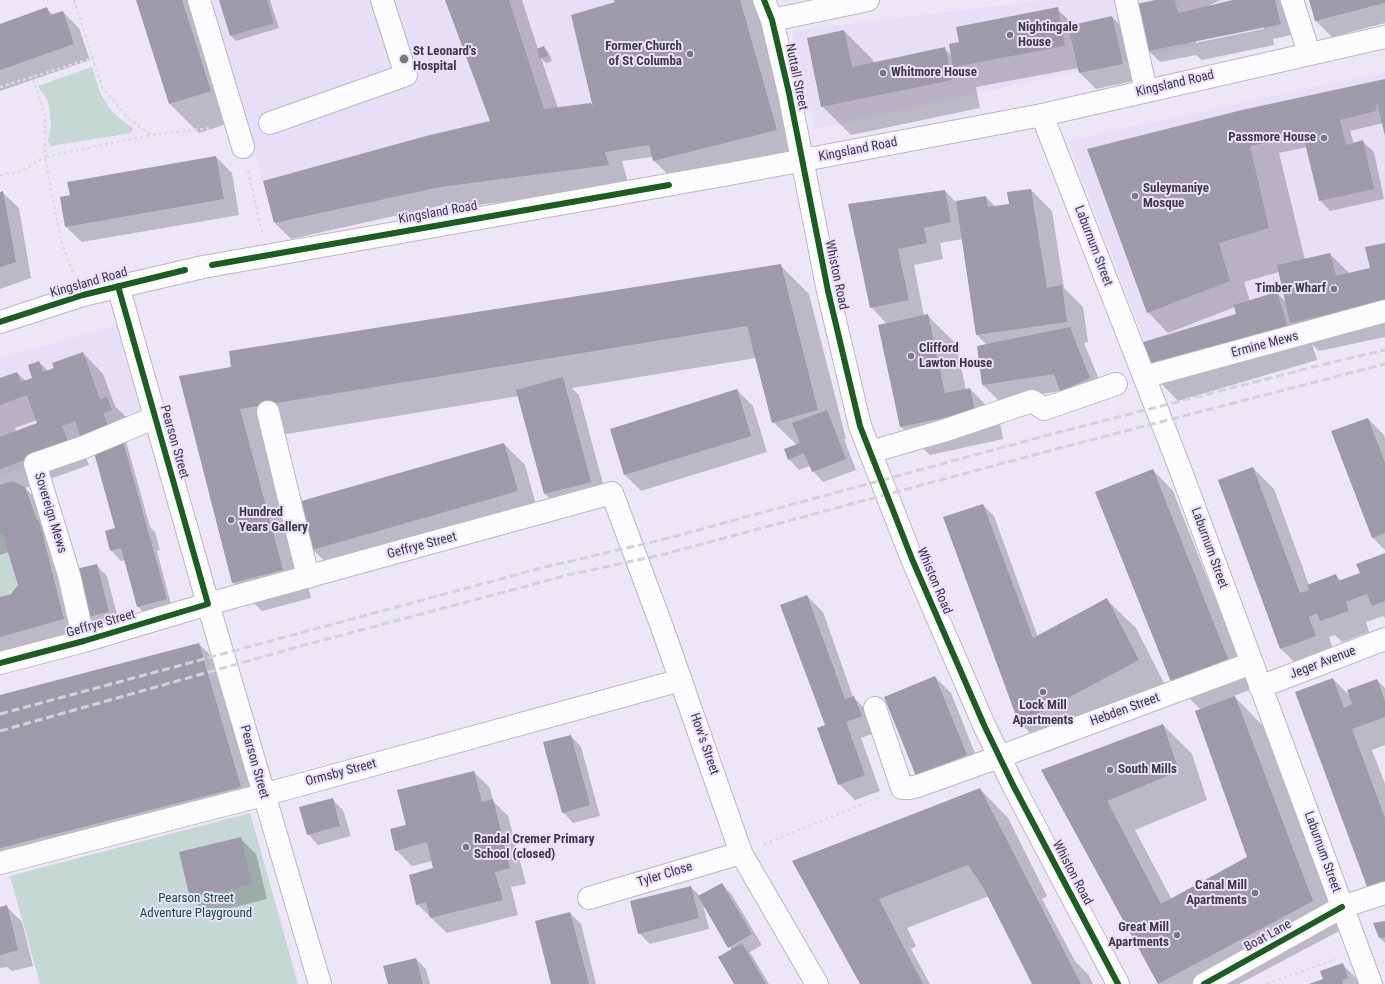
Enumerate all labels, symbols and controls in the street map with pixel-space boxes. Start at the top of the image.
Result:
place label: Nightingale House [1018,20,1078,51]
marker: Nightingale House [1005,30,1015,40]
place label: Former Church of St Columba [605,39,682,70]
street label: Nuttall Street [781,42,811,112]
place label: St Leonard's Hospital [413,44,476,75]
marker: Former Church of St Columba [685,49,695,59]
marker: St Leonard's Hospital [398,53,410,65]
place label: Whitmore House [891,65,977,81]
street label: Kingsland Road [1134,67,1216,101]
marker: Whitmore House [878,68,888,78]
place label: Passmore House [1228,130,1316,146]
marker: Passmore House [1319,133,1329,143]
street label: Kingsland Road [817,135,899,165]
place label: Suleymaniye Mosque [1143,181,1209,212]
marker: Suleymaniye Mosque [1130,191,1140,201]
street label: Kingsland Road [397,198,479,228]
street label: Laburnum Street [1071,204,1115,288]
street label: Whiston Road [821,239,851,311]
street label: Kingsland Road [49,265,129,301]
place label: Timber Wharf [1255,281,1326,297]
marker: Timber Wharf [1329,284,1339,294]
street label: Ermine Mews [1230,329,1300,361]
place label: Clifford Lawton House [919,341,992,372]
marker: Clifford Lawton House [906,351,916,361]
street label: Pearson Street [156,404,192,480]
street label: Sovereign Mews [30,471,70,555]
place label: Hundred Years Gallery [239,505,308,536]
street label: Laburnum Street [1187,505,1231,591]
marker: Hundred Years Gallery [226,515,236,525]
street label: Geffrye Street [386,529,458,563]
street label: Whiston Road [913,545,955,617]
street label: Geffrye Street [65,607,137,641]
street label: Jeger Avenue [1288,643,1358,683]
marker: Lock Mill Apartments [1038,687,1048,697]
street label: Hebden Street [1088,690,1162,730]
place label: Lock Mill Apartments [1013,698,1073,729]
street label: How's Street [686,711,722,777]
street label: Pearson Street [236,724,272,800]
street label: Ormsby Street [304,756,378,790]
place label: South Mills [1118,762,1177,778]
marker: South Mills [1105,765,1115,775]
street label: Laburnum Street [1300,809,1344,895]
place label: Randal Cremer Primary School (closed) [474,832,594,863]
street label: Whiston Road [1049,838,1095,908]
marker: Randal Cremer Primary School (closed) [461,842,471,852]
street label: Tyler Close [636,859,694,891]
place label: Canal Mill Apartments [1186,878,1247,909]
marker: Canal Mill Apartments [1250,888,1260,898]
park label: Pearson Street Adventure Playground [140,891,252,922]
street label: Boat Lane [1242,917,1294,955]
place label: Great Mill Apartments [1108,920,1169,951]
marker: Great Mill Apartments [1172,930,1182,940]

